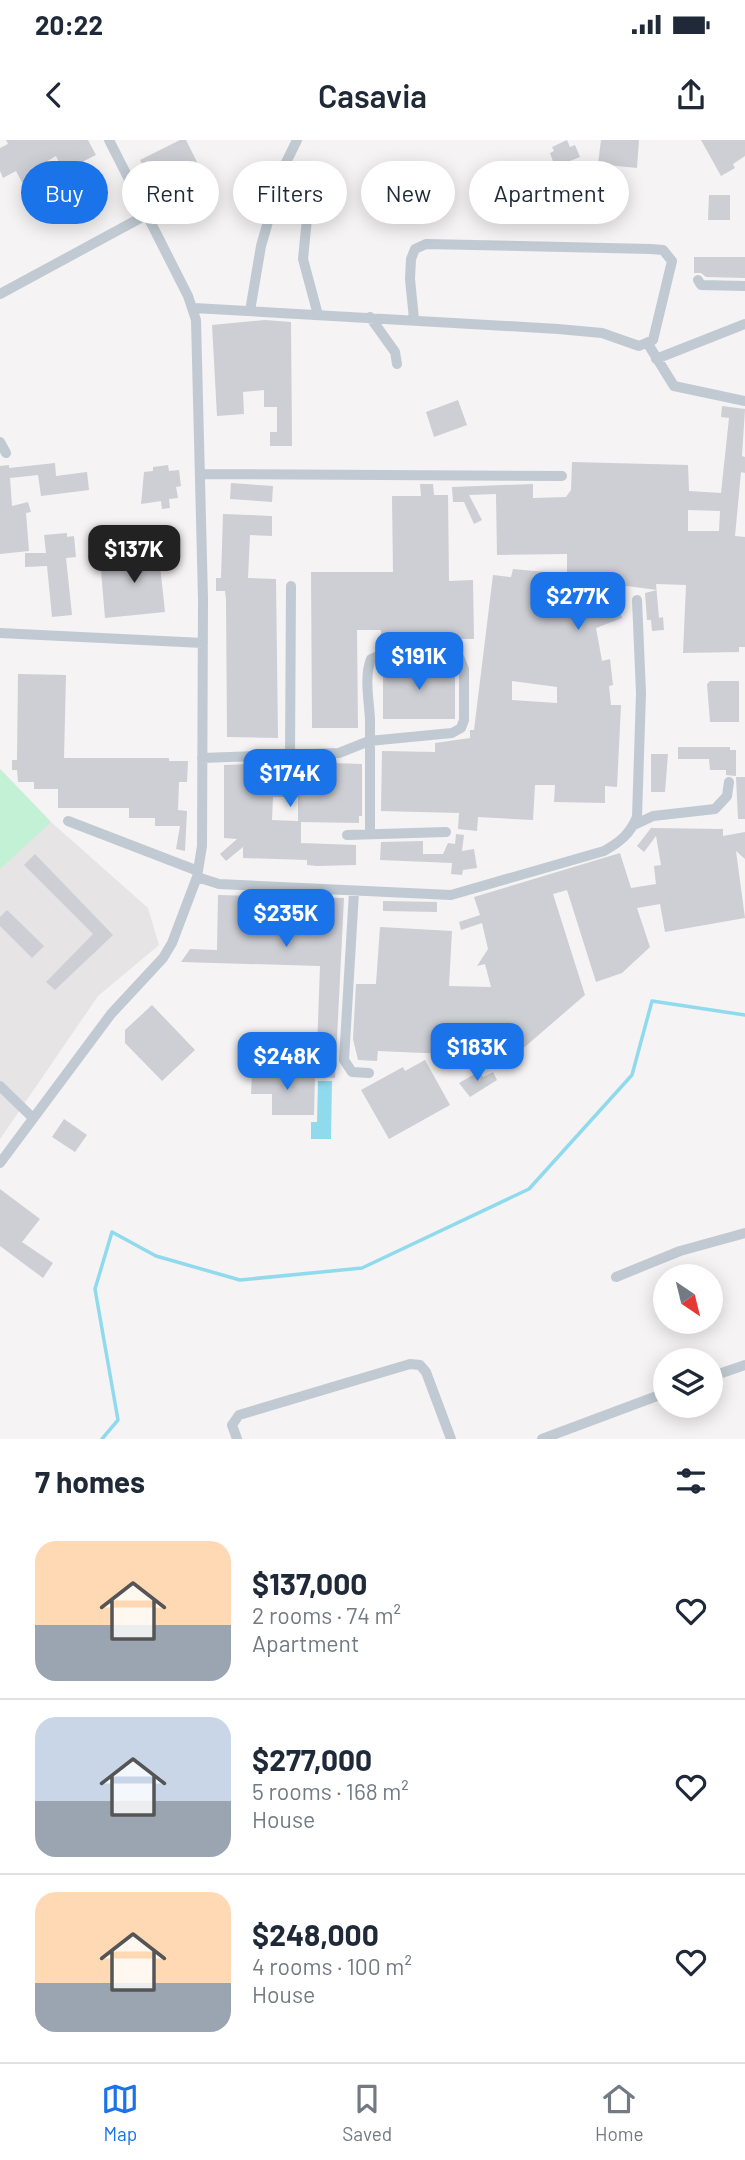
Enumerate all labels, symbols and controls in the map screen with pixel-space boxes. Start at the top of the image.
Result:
text: 20:22 [35,9,103,40]
icon: back [35,76,73,114]
text: Casavia [318,76,427,114]
icon: share [672,76,710,114]
chip: Buy [21,161,108,224]
chip: Rent [122,161,219,224]
chip: Filters [233,161,347,224]
chip: New [361,161,455,224]
chip: Apartment [469,161,629,224]
pin: $137K [85,526,183,585]
text: $137K [104,534,164,562]
pin: $277K [529,573,627,632]
text: $277K [546,581,610,609]
pin: $191K [370,632,468,692]
text: $191K [391,641,447,669]
pin: $174K [241,750,339,809]
text: $174K [259,758,321,786]
pin: $235K [237,890,335,949]
text: $235K [254,898,318,926]
pin: $183K [428,1024,526,1083]
pin: $248K [238,1032,336,1092]
text: $183K [447,1032,507,1060]
text: $248K [254,1041,320,1069]
north arrow [653,1264,723,1334]
map controls [653,1264,723,1418]
button: layers [653,1348,723,1418]
icon: filters [672,1462,710,1500]
text: 7 homes [35,1463,145,1499]
text: $137,000 [252,1565,367,1601]
icon: home [91,1569,175,1653]
icon: heart [672,1592,710,1630]
text: 2 rooms · 74 m² [252,1601,401,1629]
text: Apartment [252,1629,359,1657]
text: $277,000 [252,1741,372,1777]
icon: home [91,1745,175,1829]
icon: heart [672,1768,710,1806]
text: 5 rooms · 168 m² [252,1777,409,1805]
text: House [252,1805,315,1833]
text: $248,000 [252,1916,379,1952]
icon: home [91,1920,175,2004]
icon: heart [672,1943,710,1981]
text: 4 rooms · 100 m² [252,1952,412,1980]
text: House [252,1980,315,2008]
tab: Map [101,2080,139,2145]
tab: Saved [342,2080,392,2145]
tab: Home [595,2080,644,2145]

